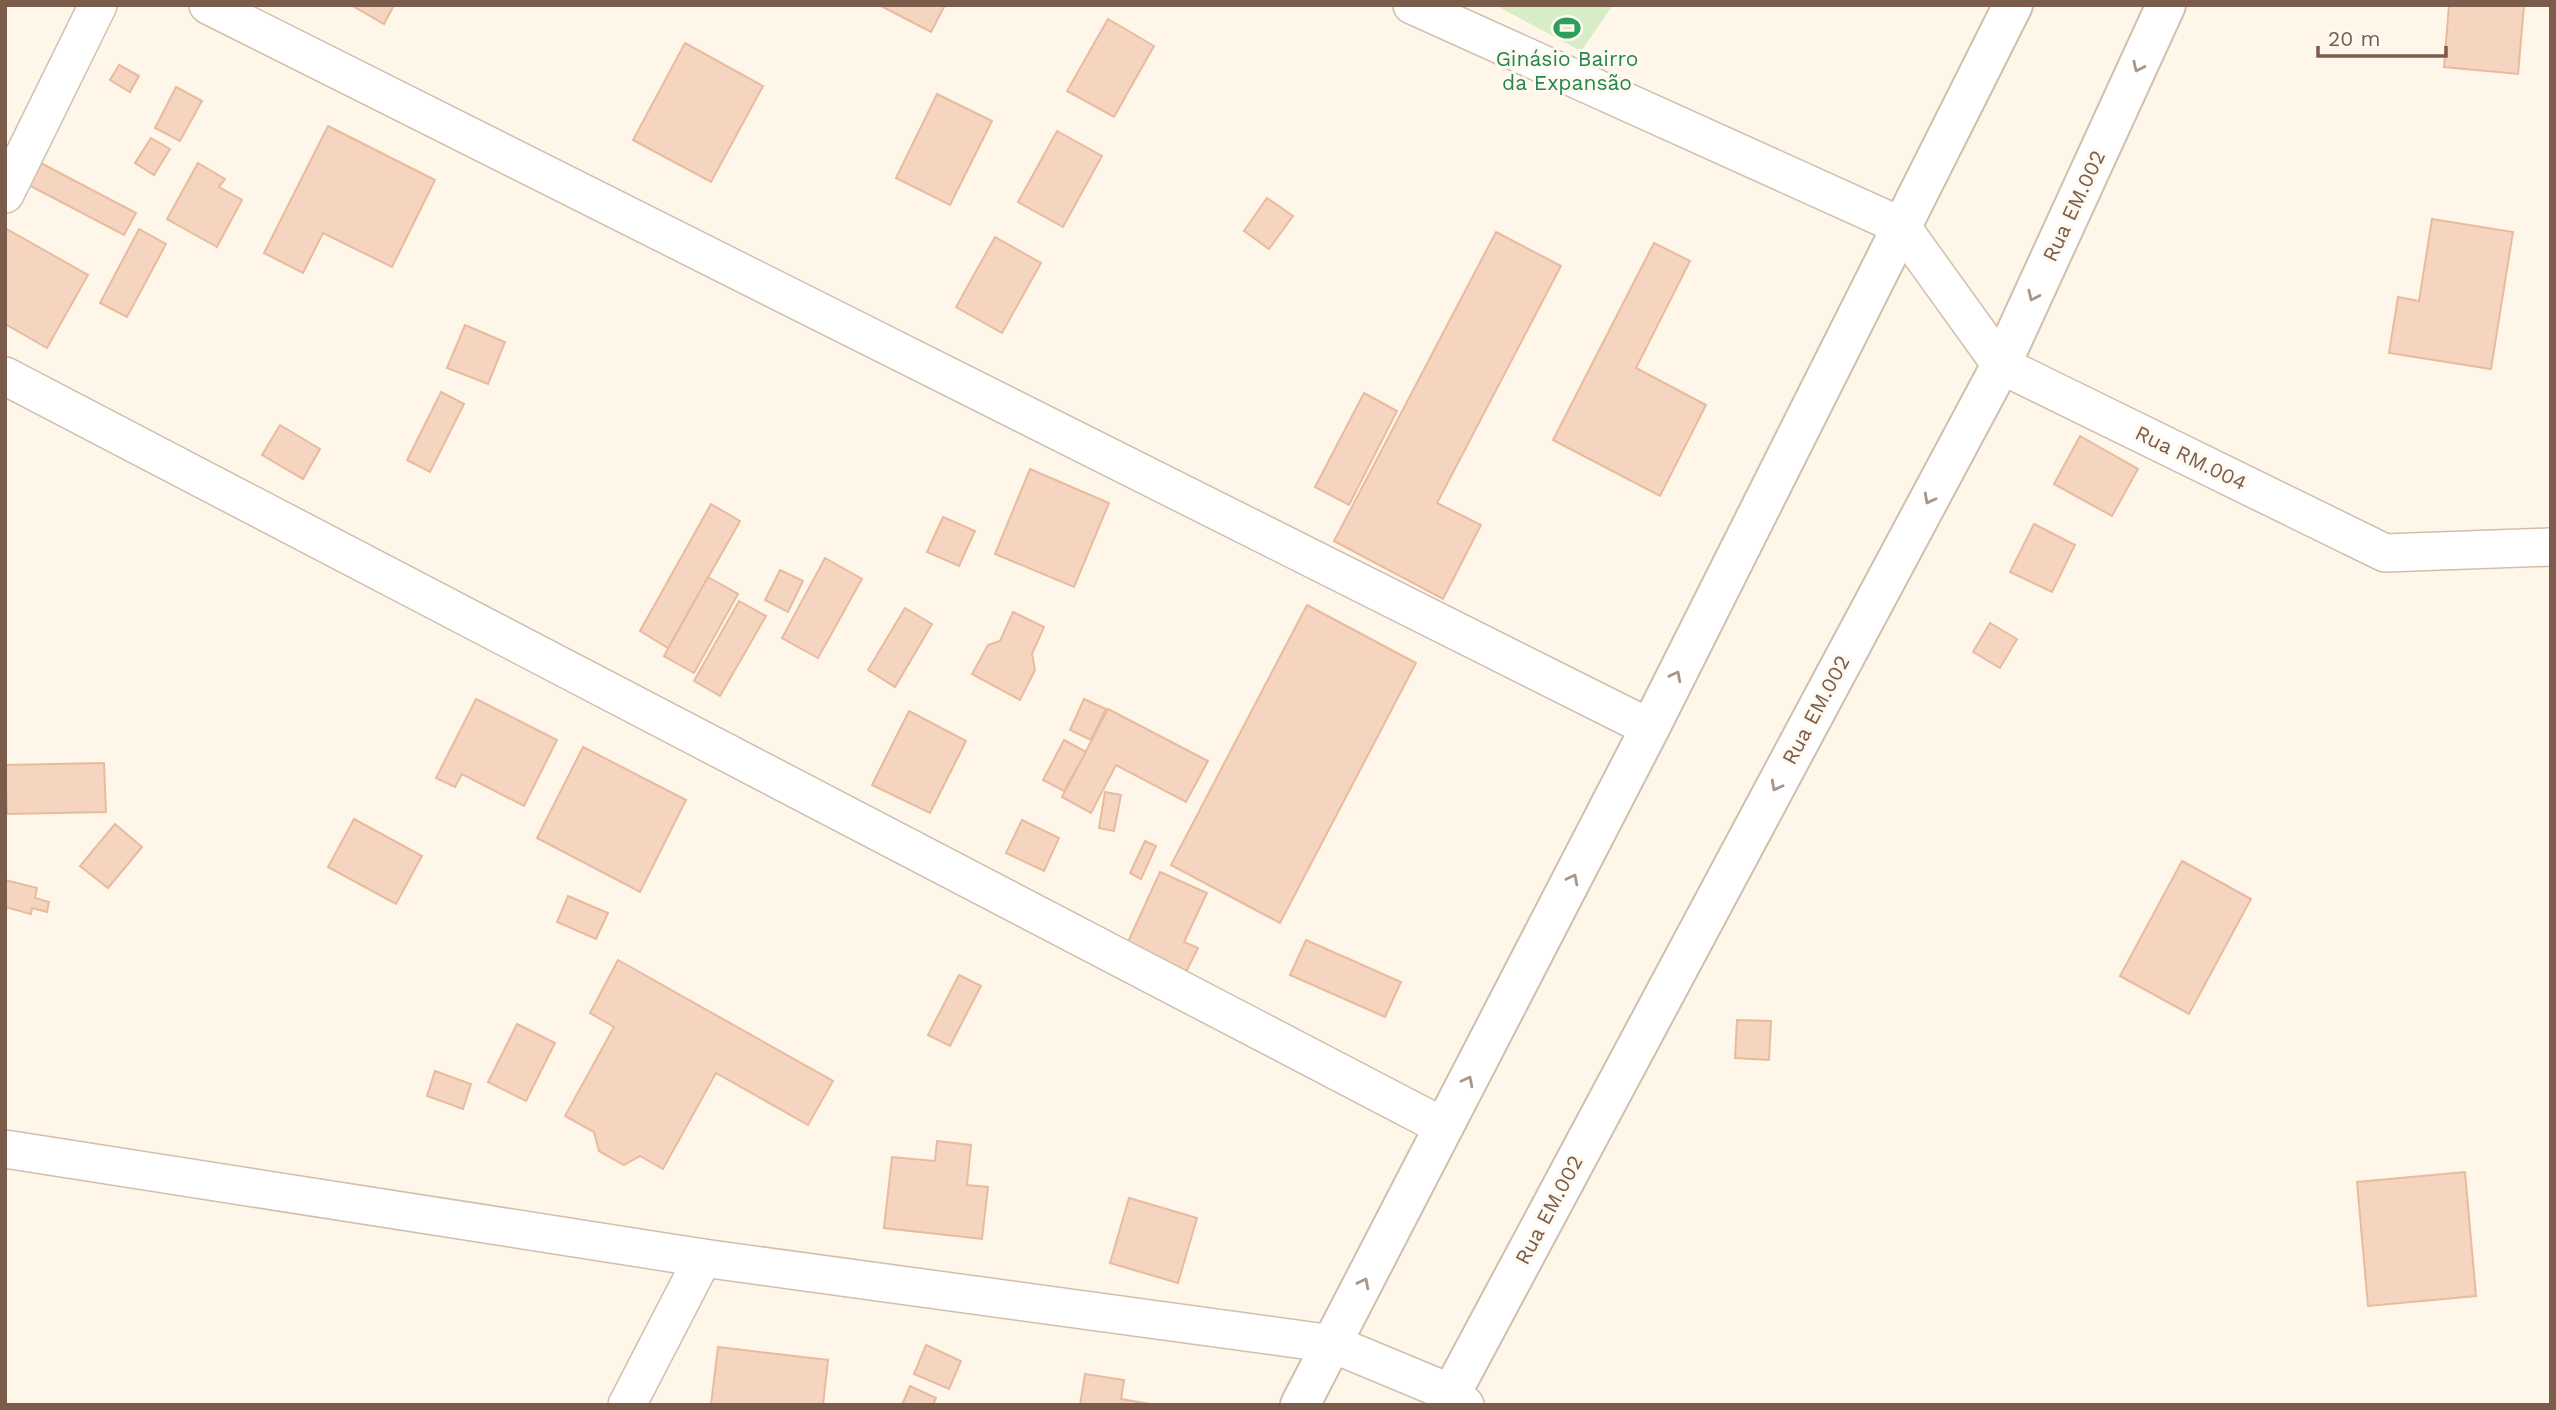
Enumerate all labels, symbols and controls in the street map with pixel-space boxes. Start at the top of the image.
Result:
sports icon: Ginásio Bairro da Expansão [1552,13,1582,43]
scale bar [2318,14,2446,58]
text: 20 m [2328,26,2380,51]
place label: Ginásio Bairro da Expansão [1496,46,1638,95]
one-way arrow [2132,60,2146,72]
street label: Rua EM.002 [2037,146,2110,265]
one-way arrow [2027,289,2041,302]
street label: Rua RM.004 [2131,420,2251,495]
one-way arrow [1924,492,1938,504]
street label: Rua EM.002 [1776,651,1855,769]
one-way arrow [1668,671,1682,683]
one-way arrow [1771,779,1784,791]
one-way arrow [1564,873,1578,886]
one-way arrow [1460,1076,1474,1088]
street label: Rua EM.002 [1509,1151,1588,1269]
one-way arrow [1355,1278,1369,1290]

